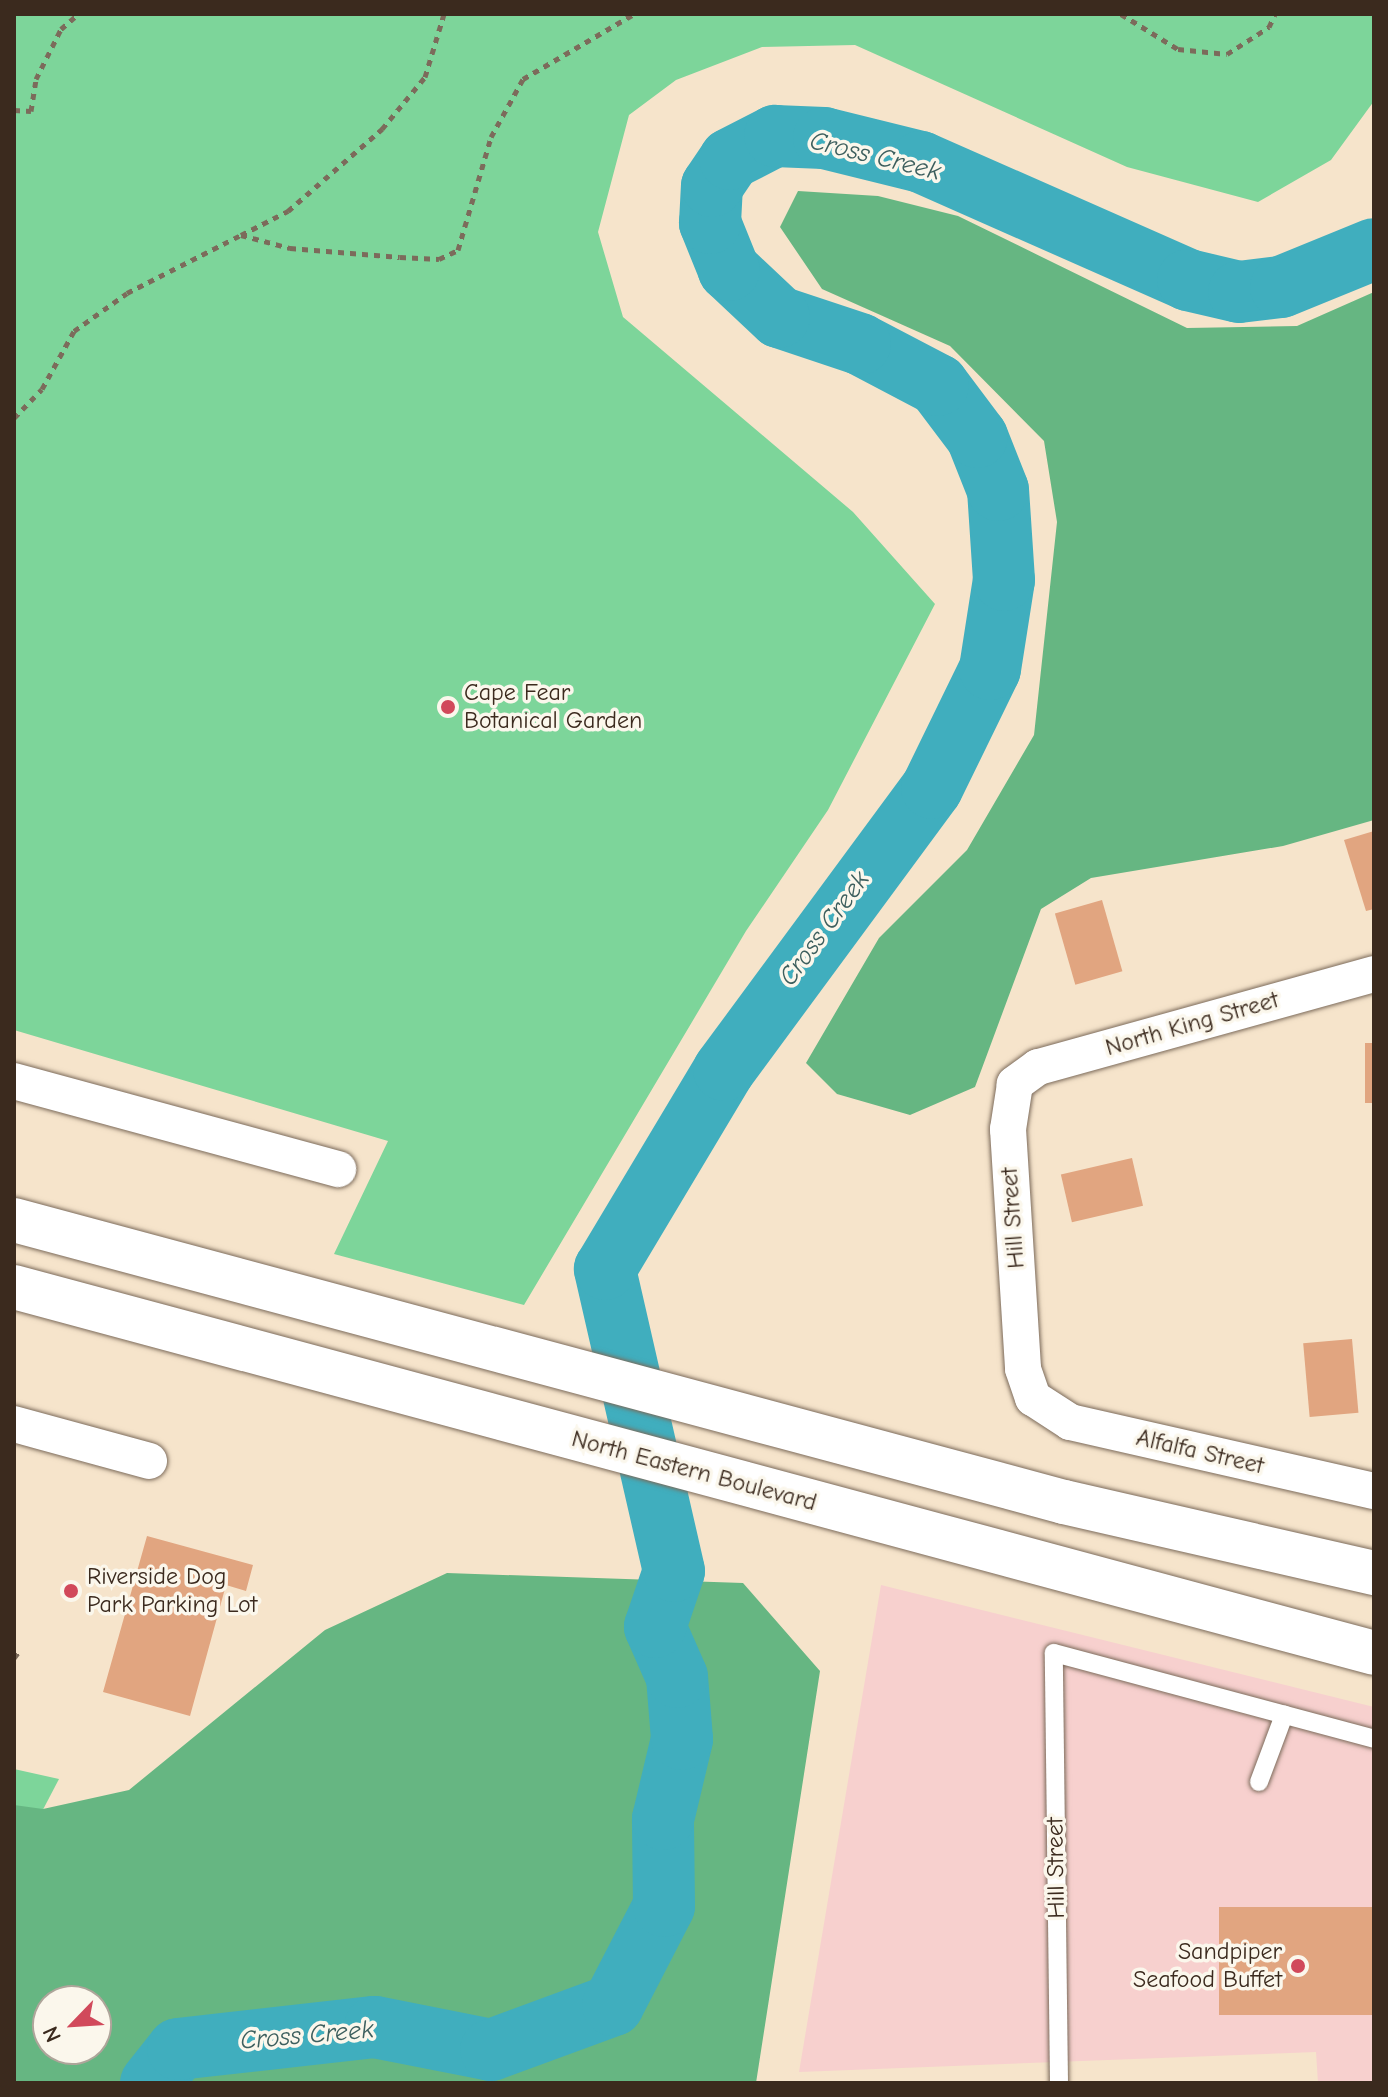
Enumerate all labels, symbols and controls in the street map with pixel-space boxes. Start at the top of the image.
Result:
water label: Cross Creek [806,126,944,188]
place label: Cape Fear Botanical Garden [464,679,642,735]
marker: Cape Fear Botanical Garden [439,698,457,716]
water label: Cross Creek [773,866,877,992]
street label: North King Street [1102,986,1282,1062]
street label: Hill Street [995,1166,1031,1270]
street label: Alfalfa Street [1133,1423,1267,1481]
street label: North Eastern Boulevard [568,1424,820,1518]
place label: Riverside Dog Park Parking Lot [87,1563,257,1619]
marker: Riverside Dog Park Parking Lot [62,1582,80,1600]
street label: Hill Street [1041,1817,1071,1919]
place label: Sandpiper Seafood Buffet [1133,1938,1282,1994]
marker: Sandpiper Seafood Buffet [1289,1957,1307,1975]
north arrow [32,1985,112,2065]
water label: Cross Creek [239,2015,375,2057]
text: N [37,2022,67,2046]

